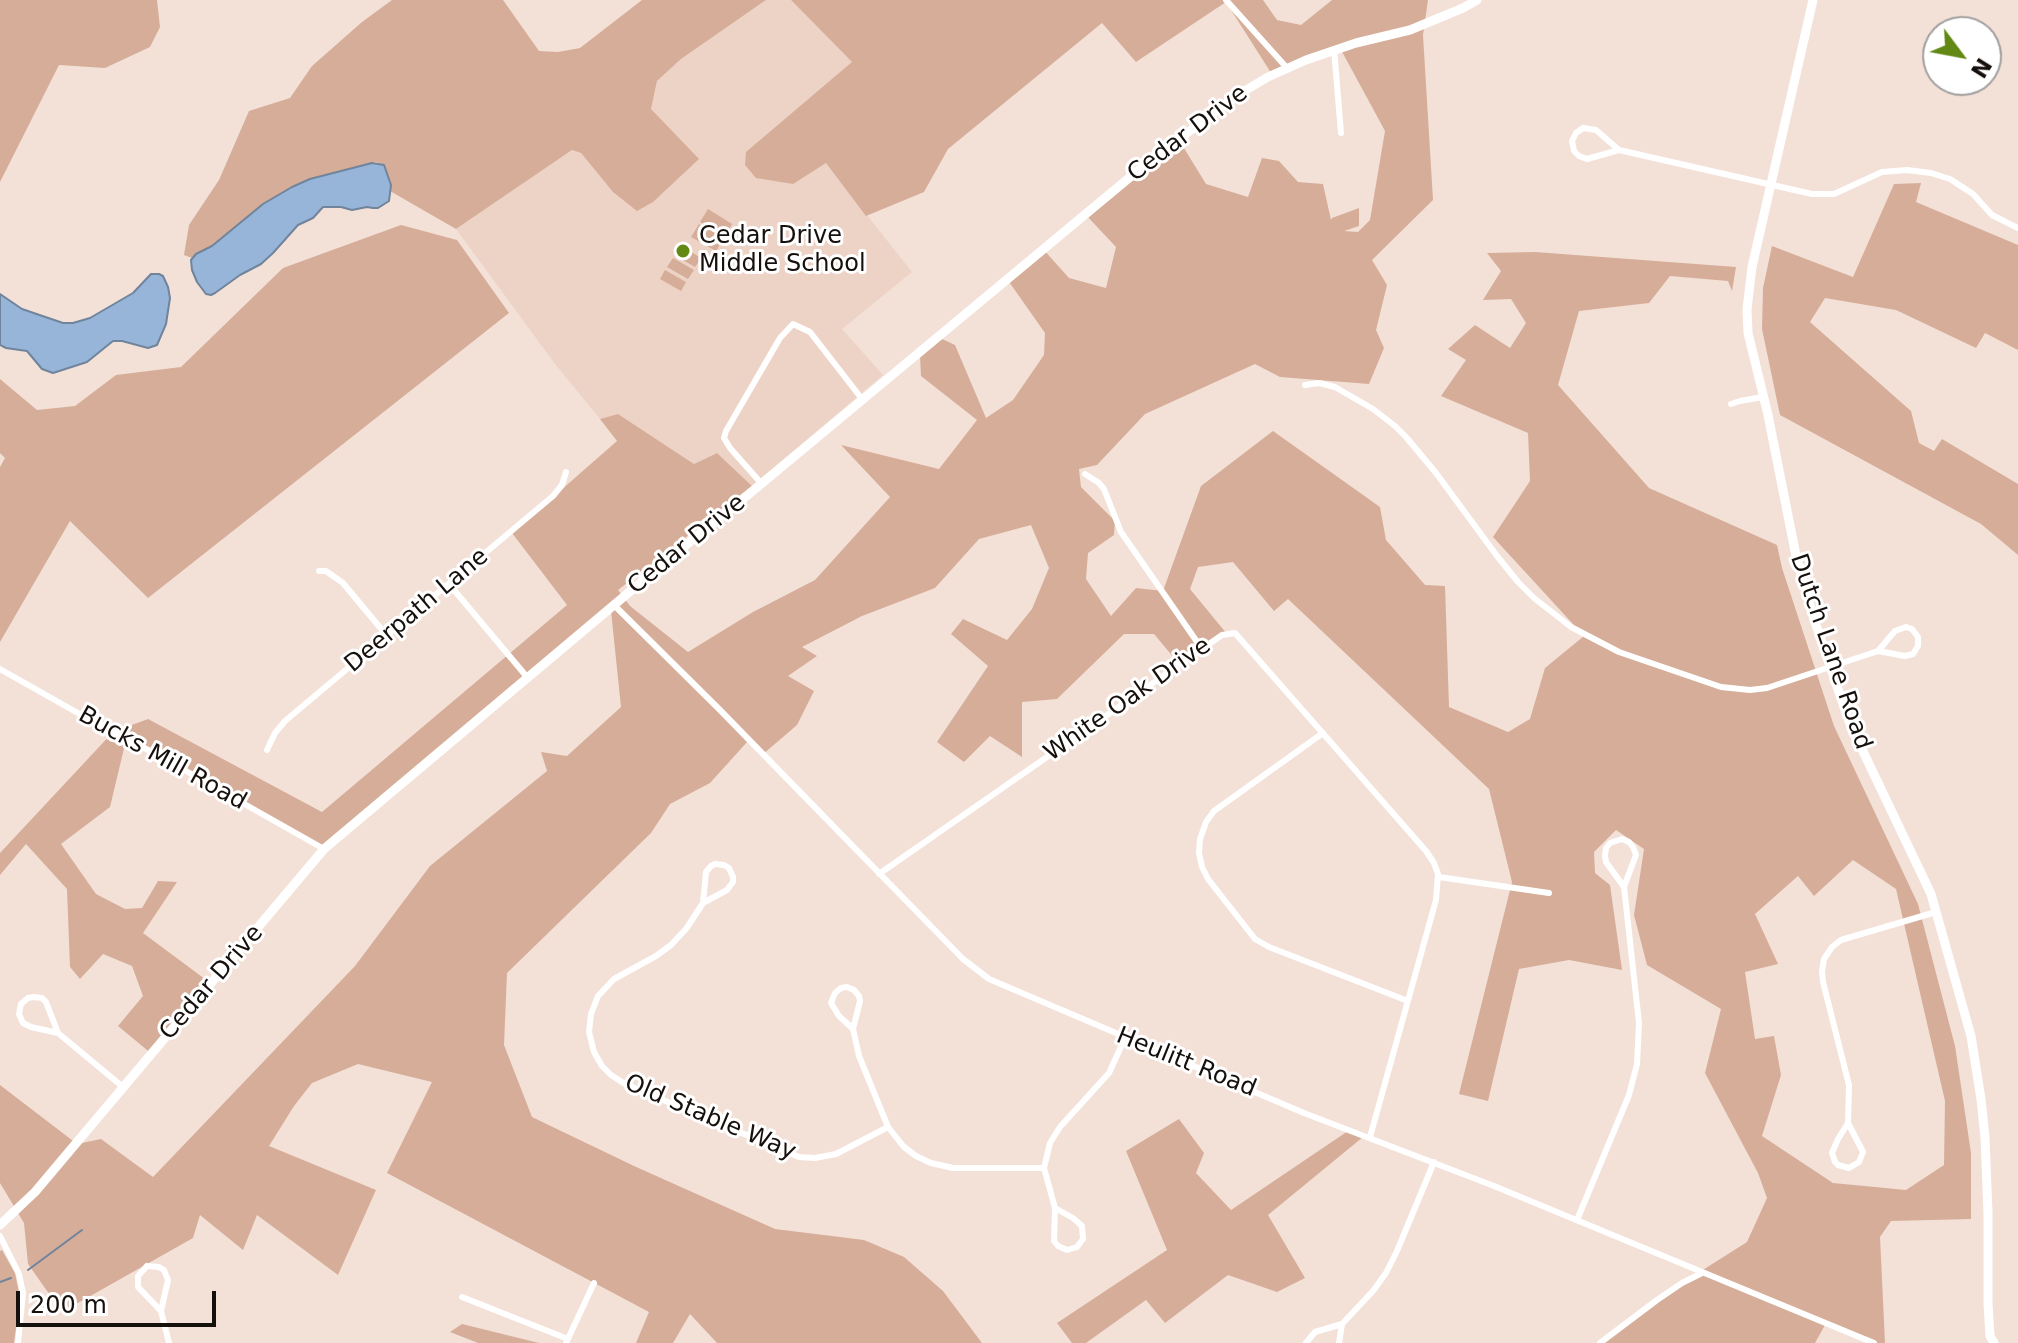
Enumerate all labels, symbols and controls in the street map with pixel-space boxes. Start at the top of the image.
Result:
north arrow [1922,16,2002,96]
text: N [1966,53,1997,82]
street label: Cedar Drive [1122,79,1254,189]
place label: Cedar Drive Middle School [699,223,866,279]
marker: Cedar Drive Middle School [674,242,692,260]
street label: Cedar Drive [622,489,752,601]
street label: Deerpath Lane [340,543,494,679]
street label: Dutch Lane Road [1783,550,1877,754]
street label: White Oak Drive [1039,632,1217,768]
street label: Bucks Mill Road [73,701,251,817]
street label: Cedar Drive [154,920,270,1046]
street label: Heulitt Road [1112,1022,1260,1104]
street label: Old Stable Way [620,1069,800,1167]
scale bar [20,1275,220,1325]
text: 200 m [30,1291,107,1319]

